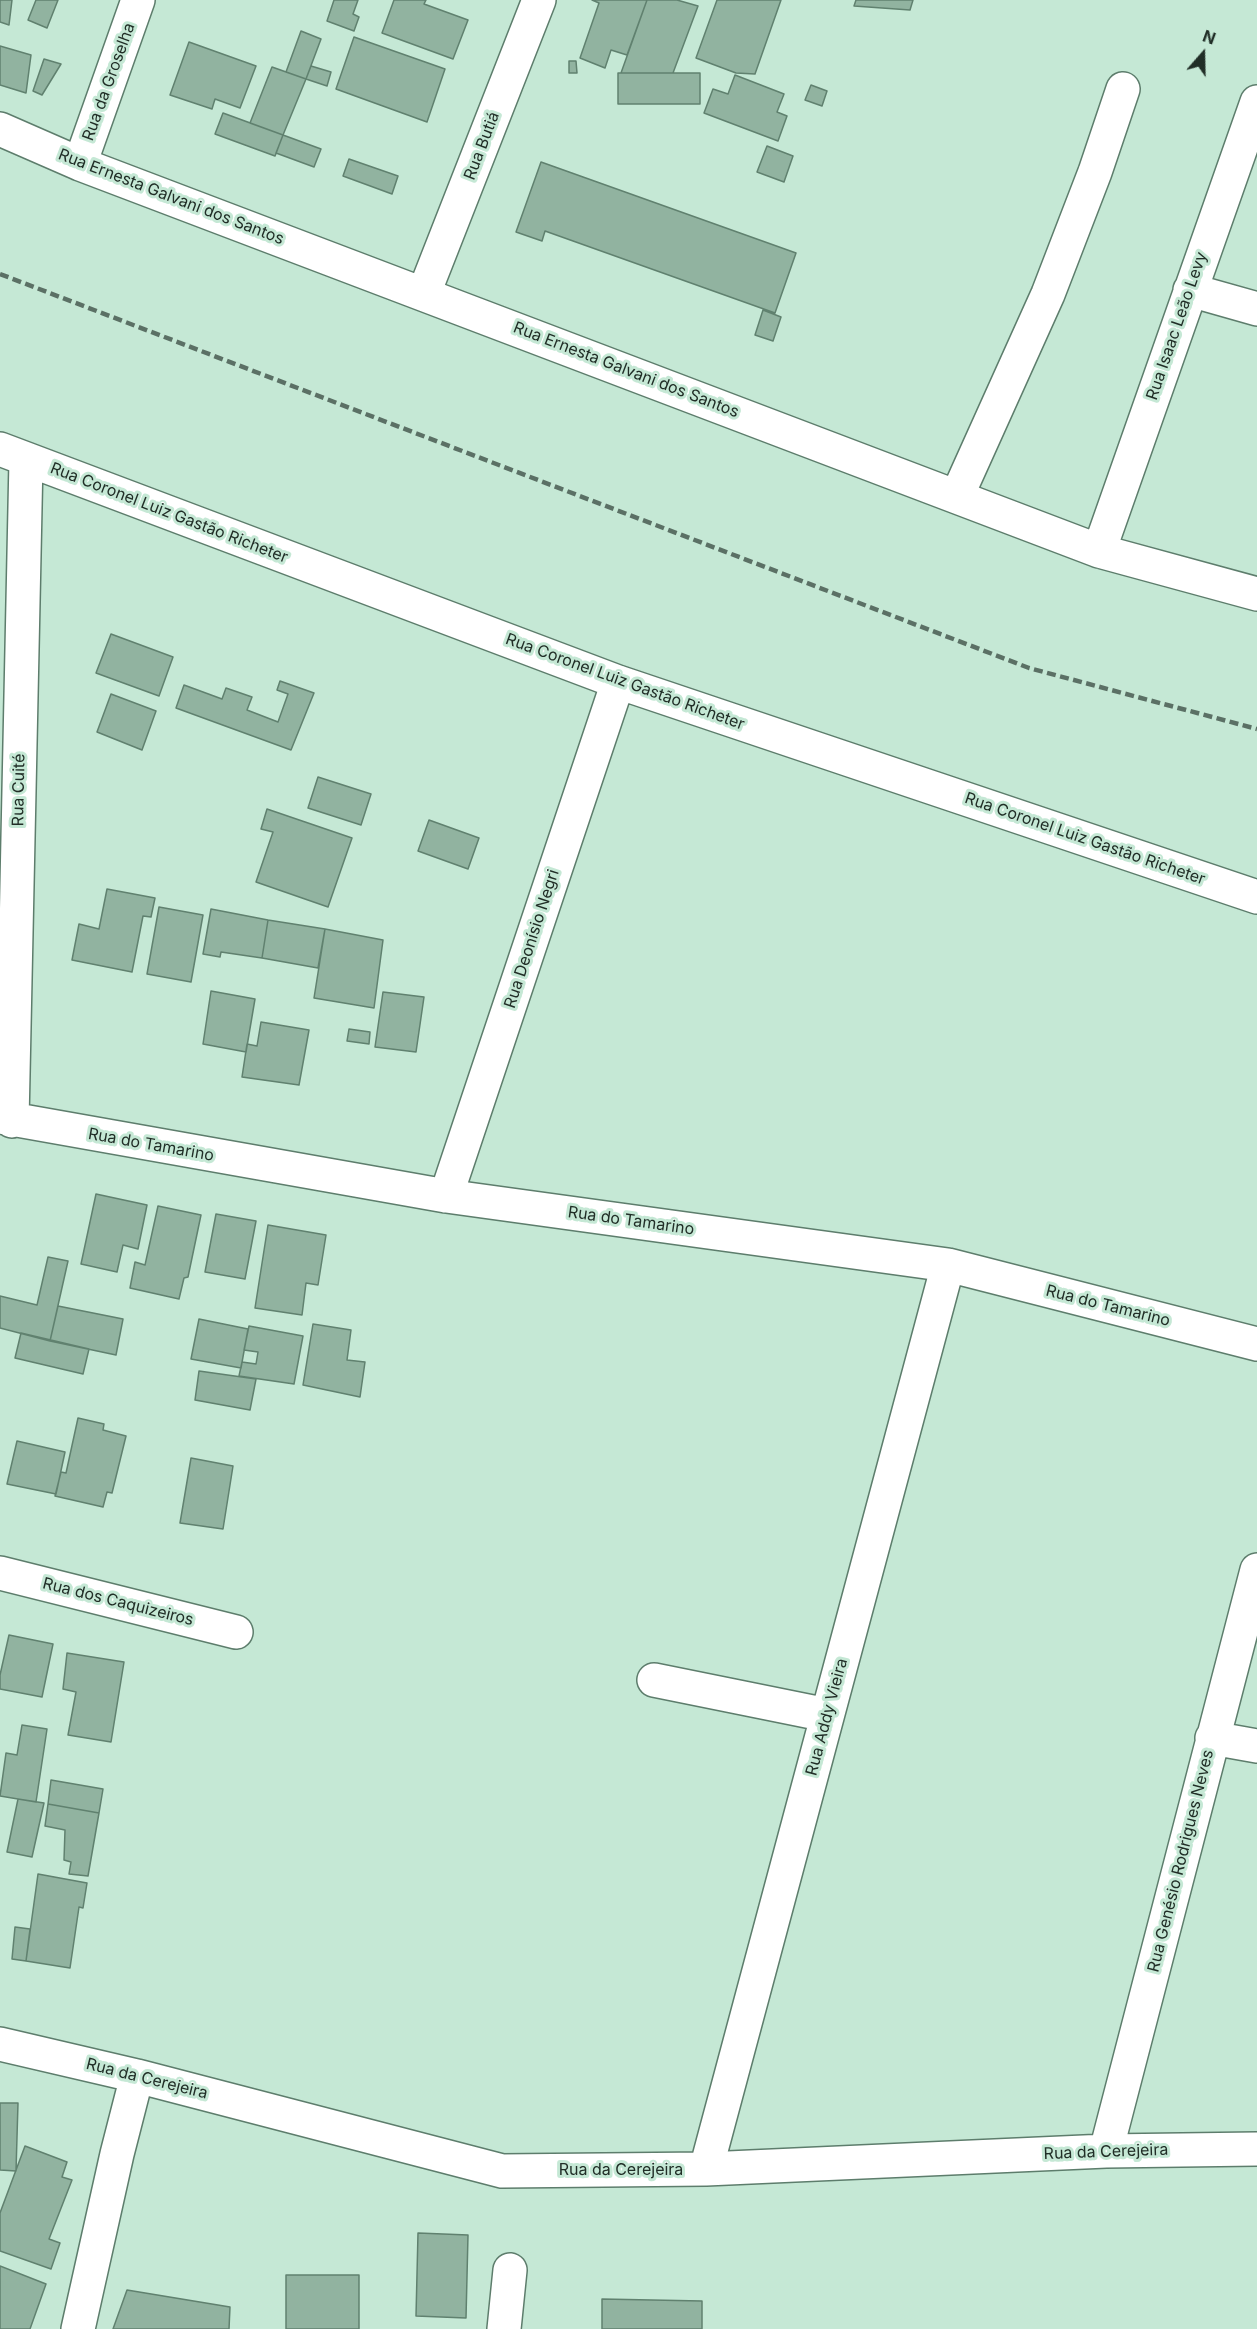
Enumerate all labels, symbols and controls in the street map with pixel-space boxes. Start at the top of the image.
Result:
street label: Rua da Groselha [79,20,139,144]
north arrow [1173,24,1233,84]
text: N [1200,26,1218,49]
street label: Rua Butiá [460,109,504,183]
street label: Rua Ernesta Galvani dos Santos [56,145,286,249]
street label: Rua Isaac Leão Levy [1143,249,1211,403]
street label: Rua Ernesta Galvani dos Santos [511,318,741,422]
street label: Rua Coronel Luiz Gastão Richeter [47,459,291,567]
street label: Rua Coronel Luiz Gastão Richeter [503,630,747,734]
street label: Rua Cuité [9,754,29,826]
street label: Rua Coronel Luiz Gastão Richeter [962,789,1208,889]
street label: Rua Deonísio Negri [500,867,564,1011]
street label: Rua do Tamarino [87,1124,215,1166]
street label: Rua do Tamarino [567,1203,695,1239]
street label: Rua do Tamarino [1044,1281,1172,1331]
street label: Rua dos Caquizeiros [40,1574,196,1630]
street label: Rua Addy Vieira [802,1656,852,1778]
street label: Rua Genésio Rodrigues Neves [1144,1748,1218,1974]
street label: Rua da Cerejeira [84,2055,210,2103]
street label: Rua da Cerejeira [1043,2140,1169,2164]
street label: Rua da Cerejeira [559,2160,683,2180]

